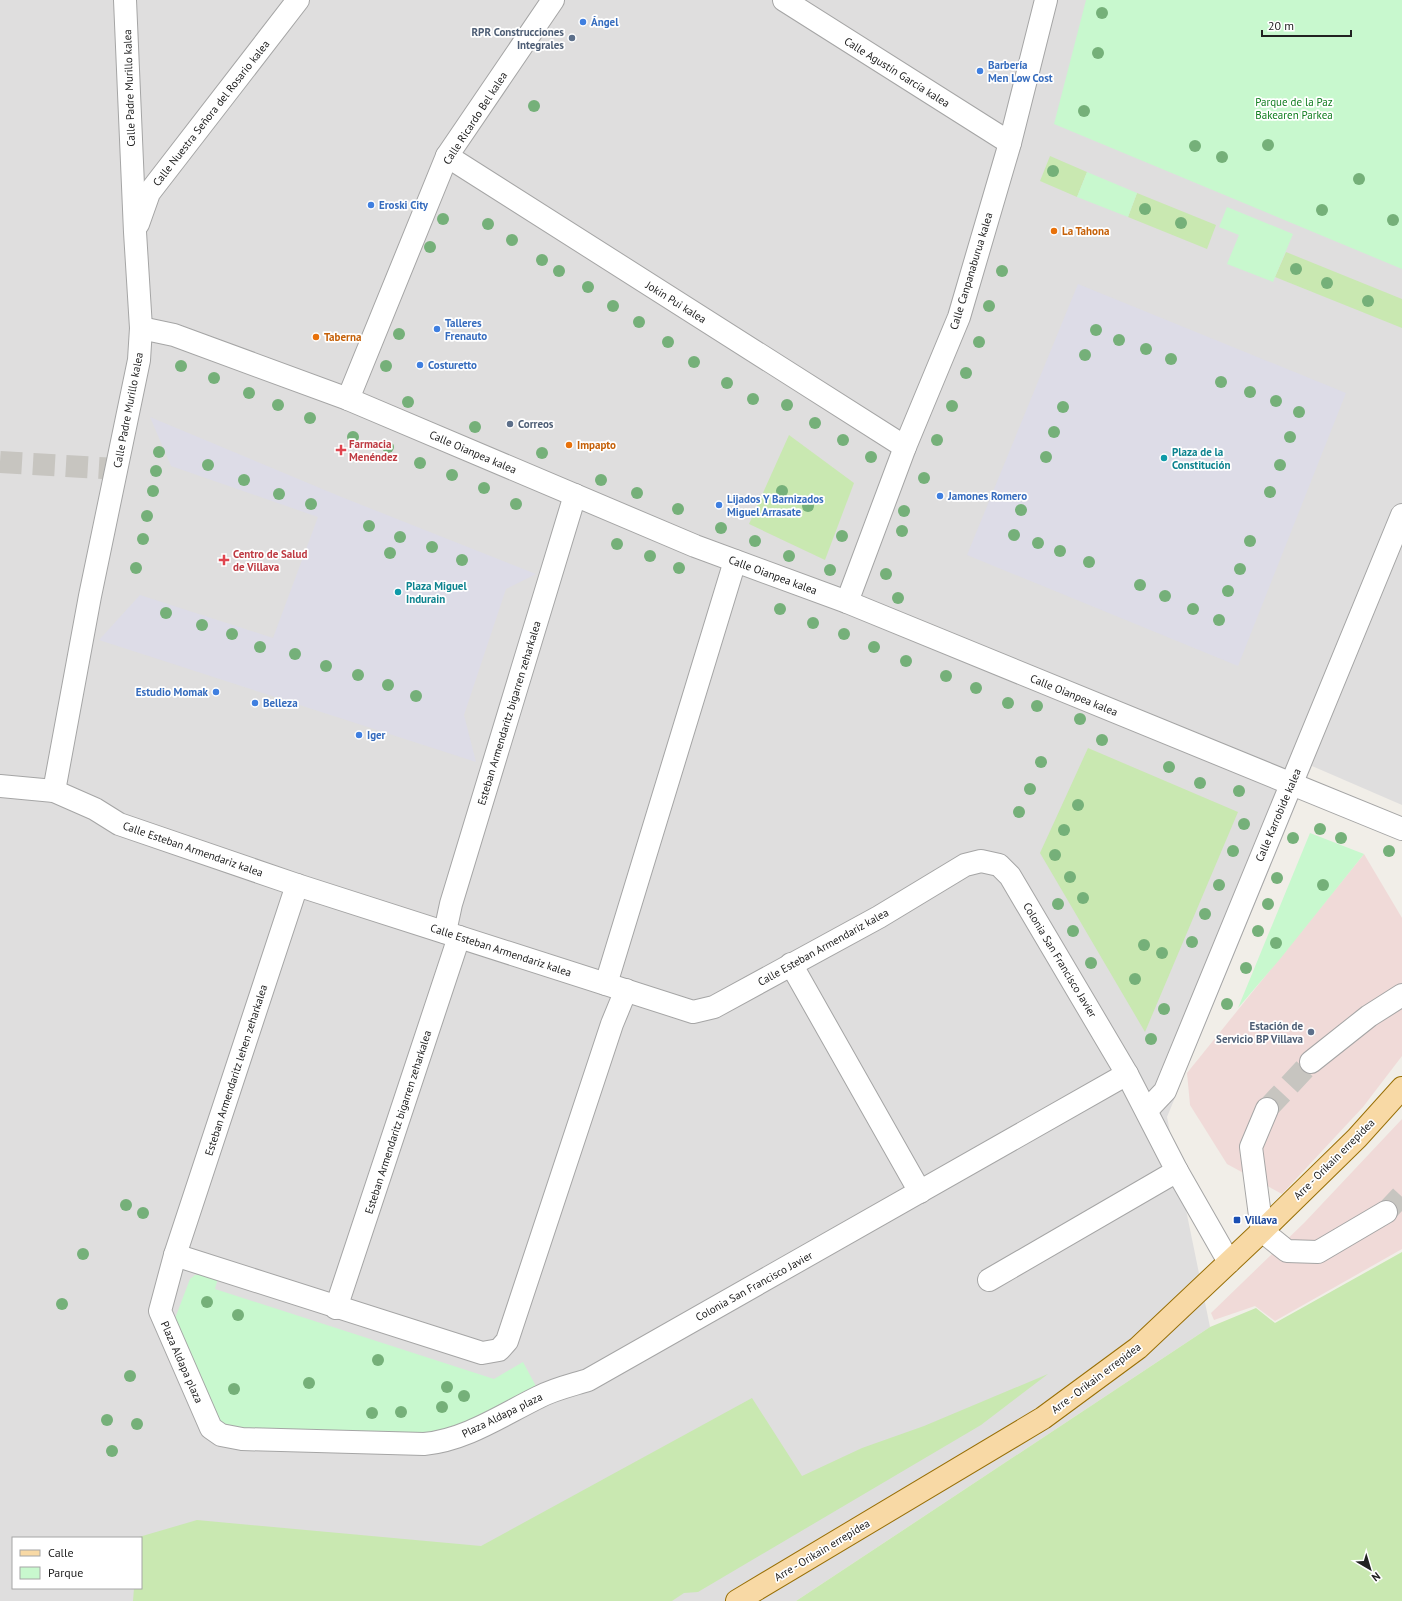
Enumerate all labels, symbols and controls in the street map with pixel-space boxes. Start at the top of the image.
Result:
scale bar [1262,12,1351,38]
place label: Ángel [591,15,619,29]
marker: Ángel [578,17,588,27]
text: 20 m [1268,18,1294,33]
place label: RPR Construcciones Integrales [471,25,564,52]
street label: Calle Padre Murillo kalea [120,29,138,147]
marker: RPR Construcciones Integrales [567,33,577,43]
street label: Calle Agustín García kalea [842,34,952,110]
street label: Calle Nuestra Señora del Rosario kalea [150,37,272,189]
place label: Barbería Men Low Cost [988,58,1053,85]
marker: Barbería Men Low Cost [975,66,985,76]
street label: Calle Ricardo Bel kalea [440,69,510,167]
park label: Parque de la Paz Bakearen Parkea [1255,95,1333,122]
place label: Eroski City [379,198,429,212]
marker: Eroski City [366,200,376,210]
street label: Calle Canpanaburua kalea [946,211,996,331]
place label: La Tahona [1062,224,1109,238]
marker: La Tahona [1049,226,1059,236]
street label: Jokin Pui kalea [642,277,709,326]
place label: Talleres Frenauto [445,316,487,343]
marker: Talleres Frenauto [432,324,442,334]
place label: Taberna [324,330,361,344]
marker: Taberna [311,332,321,342]
street label: Calle Padre Murillo kalea [110,351,146,469]
place label: Costuretto [428,358,477,372]
marker: Costuretto [415,360,425,370]
place label: Correos [518,417,554,431]
marker: Correos [505,419,515,429]
street label: Calle Oianpea kalea [427,427,519,477]
place label: Farmacia Menéndez [349,437,397,464]
place label: Impapto [577,438,616,452]
marker: Impapto [564,440,574,450]
marker: Farmacia Menéndez [336,445,346,455]
place label: Plaza de la Constitución [1172,445,1230,472]
marker: Plaza de la Constitución [1159,453,1169,463]
place label: Jamones Romero [947,489,1027,503]
marker: Jamones Romero [935,491,945,501]
place label: Lijados Y Barnizados Miguel Arrasate [727,492,824,519]
marker: Lijados Y Barnizados Miguel Arrasate [714,500,724,510]
place label: Centro de Salud de Villava [233,547,307,574]
street label: Calle Oianpea kalea [727,552,819,598]
marker: Centro de Salud de Villava [218,554,230,566]
place label: Plaza Miguel Indurain [406,579,467,606]
marker: Plaza Miguel Indurain [393,587,403,597]
street label: Esteban Armendaritz bigarren zeharkalea [474,619,544,807]
street label: Calle Oianpea kalea [1028,671,1120,719]
place label: Estudio Momak [136,685,209,699]
marker: Estudio Momak [211,687,221,697]
place label: Belleza [263,696,298,710]
marker: Belleza [250,698,260,708]
place label: Iger [367,728,386,742]
marker: Iger [354,730,364,740]
street label: Calle Karrobide kalea [1252,766,1304,864]
street label: Calle Esteban Armendariz kalea [121,818,265,880]
street label: Colonia San Francisco Javier [1020,900,1100,1020]
street label: Calle Esteban Armendariz kalea [755,905,891,989]
street label: Calle Esteban Armendariz kalea [429,921,573,979]
street label: Esteban Armendaritz lehen zeharkalea [202,983,270,1157]
place label: Estación de Servicio BP Villava [1216,1019,1303,1046]
marker: Estación de Servicio BP Villava [1306,1027,1316,1037]
street label: Esteban Armendaritz bigarren zeharkalea [362,1028,434,1216]
street label: Arre - Orikain errepidea [1291,1116,1377,1202]
place label: Villava [1244,1213,1277,1227]
marker: Villava [1232,1215,1242,1225]
street label: Colonia San Francisco Javier [693,1248,815,1324]
street label: Plaza Aldapa plaza [158,1319,206,1405]
street label: Arre - Orikain errepidea [1048,1340,1144,1416]
street label: Plaza Aldapa plaza [459,1389,545,1441]
street label: Arre - Orikain errepidea [772,1516,872,1584]
legend [12,1537,142,1589]
text: Calle [48,1545,74,1560]
north arrow [1350,1549,1390,1589]
text: Parque [48,1565,83,1580]
text: N [1369,1569,1383,1585]

